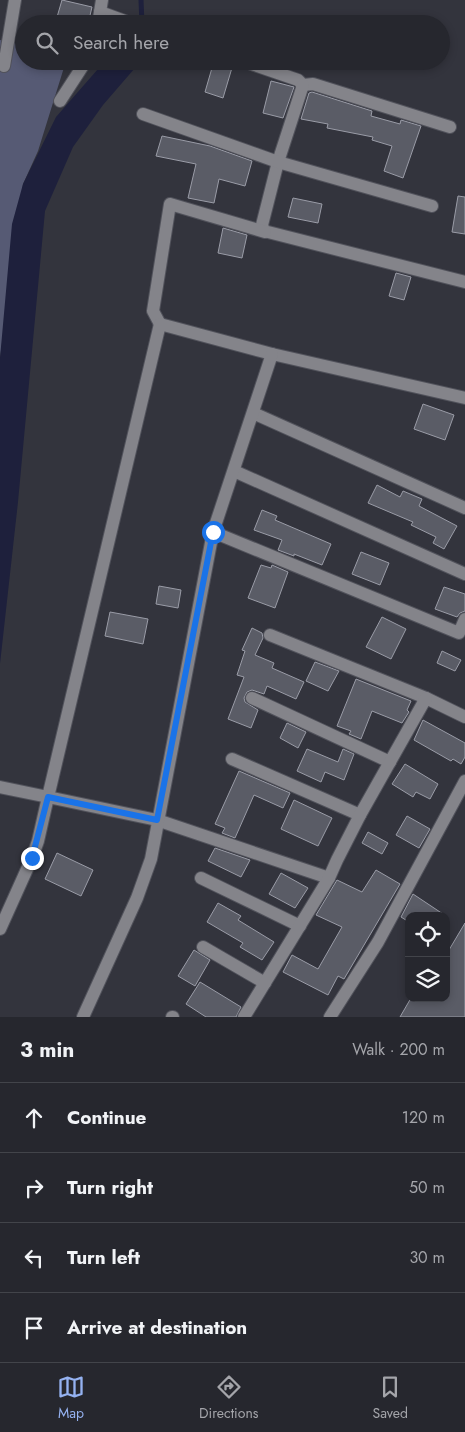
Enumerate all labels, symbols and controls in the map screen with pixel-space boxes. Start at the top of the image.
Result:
search box [15,15,450,70]
icon: search [33,29,61,57]
text: Search here [73,29,169,56]
route start [202,521,225,544]
route end [21,847,44,870]
map controls [405,912,450,1002]
button: locate [405,912,450,957]
button: layers [405,957,450,1002]
text: 3 min [20,1035,74,1065]
text: Walk · 200 m [352,1038,445,1061]
icon: ahead [20,1104,48,1132]
text: Continue [67,1104,146,1131]
text: 120 m [402,1106,445,1129]
icon: right [20,1174,48,1202]
text: Turn right [67,1174,153,1201]
text: 50 m [409,1176,445,1199]
icon: left [20,1244,48,1272]
text: Turn left [67,1244,140,1271]
text: 30 m [409,1246,445,1269]
icon: arrive [20,1314,48,1342]
text: Arrive at destination [67,1314,247,1341]
tab: Map [57,1373,85,1423]
tab: Directions [199,1373,258,1423]
tab: Saved [372,1373,408,1423]

